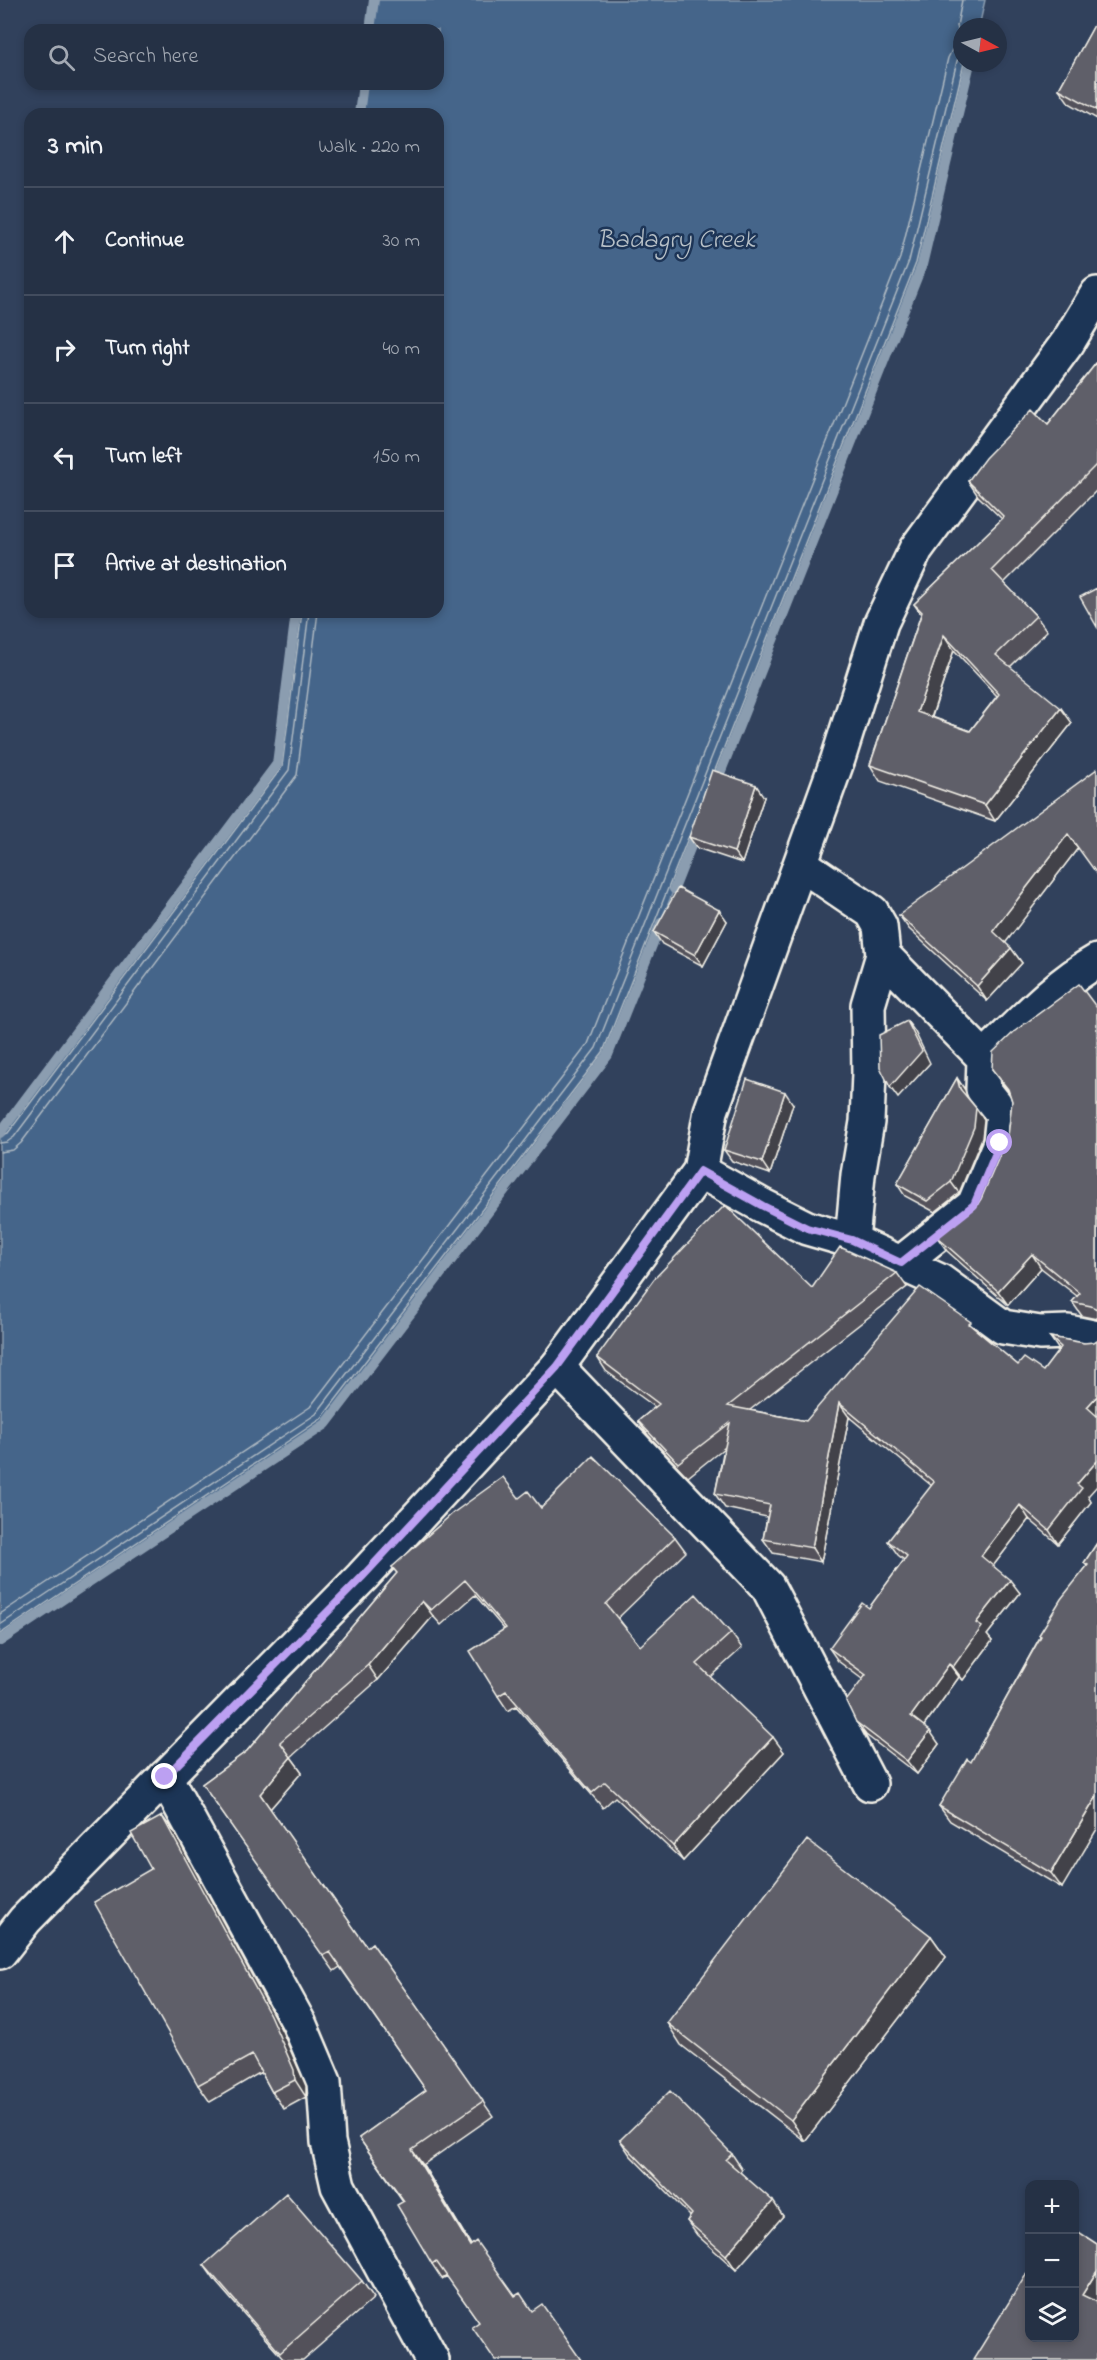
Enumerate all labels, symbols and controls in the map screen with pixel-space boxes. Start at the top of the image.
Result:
north arrow [953,18,1007,72]
search box [24,24,444,90]
icon: search [45,41,78,74]
text: Search here [93,41,198,73]
text: 3 min [48,128,103,166]
text: Walk · 220 m [318,133,420,162]
water label: Badagry Creek [597,222,757,260]
icon: ahead [48,225,81,258]
text: Continue [105,225,184,257]
text: 30 m [383,227,420,256]
icon: right [48,333,81,366]
text: Turn right [105,333,190,365]
text: 40 m [383,335,420,364]
icon: left [48,441,81,474]
text: Turn left [105,441,182,473]
text: 150 m [373,443,420,472]
icon: arrive [48,549,81,582]
text: Arrive at destination [105,549,287,581]
route start [986,1129,1012,1155]
route end [151,1763,177,1789]
map controls [1025,2180,1079,2342]
button: + [1025,2180,1079,2234]
button: − [1025,2234,1079,2288]
button: layers [1025,2288,1079,2342]

